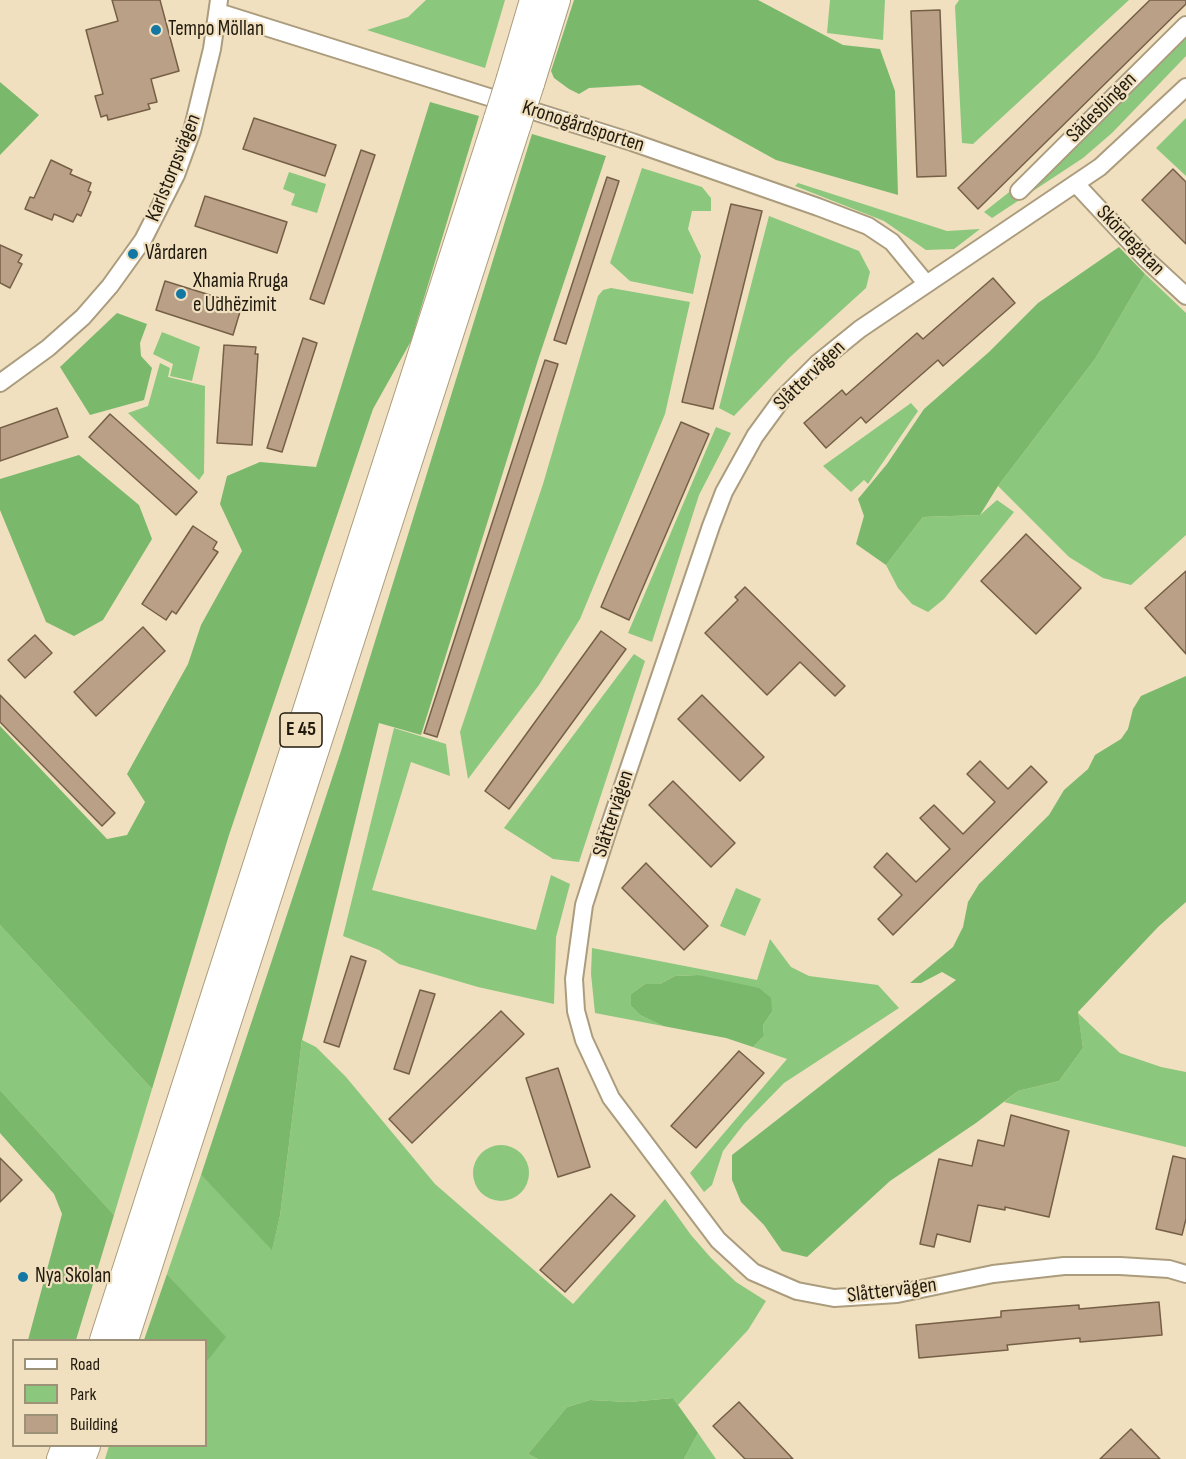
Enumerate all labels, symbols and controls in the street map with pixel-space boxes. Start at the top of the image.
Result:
place label: Tempo Möllan [168,17,264,43]
marker: Tempo Möllan [149,23,163,37]
street label: Sädesbingen [1062,68,1142,148]
street label: Kronogårdsporten [519,95,647,159]
street label: Karlstorpsvägen [141,111,207,225]
street label: Skördegatan [1090,201,1170,281]
place label: Vårdaren [145,241,208,267]
marker: Vårdaren [126,247,140,261]
place label: Xhamia Rruga e Udhëzimit [193,269,288,319]
marker: Xhamia Rruga e Udhëzimit [174,287,188,301]
street label: Slåttervägen [769,336,851,416]
road number: E 45 [280,713,322,747]
street label: Slåttervägen [588,767,640,861]
place label: Nya Skolan [35,1264,111,1290]
marker: Nya Skolan [16,1270,30,1284]
street label: Slåttervägen [846,1273,938,1309]
legend [12,1339,207,1447]
text: Road [70,1354,100,1375]
text: Park [70,1384,96,1405]
text: Building [70,1414,118,1435]

